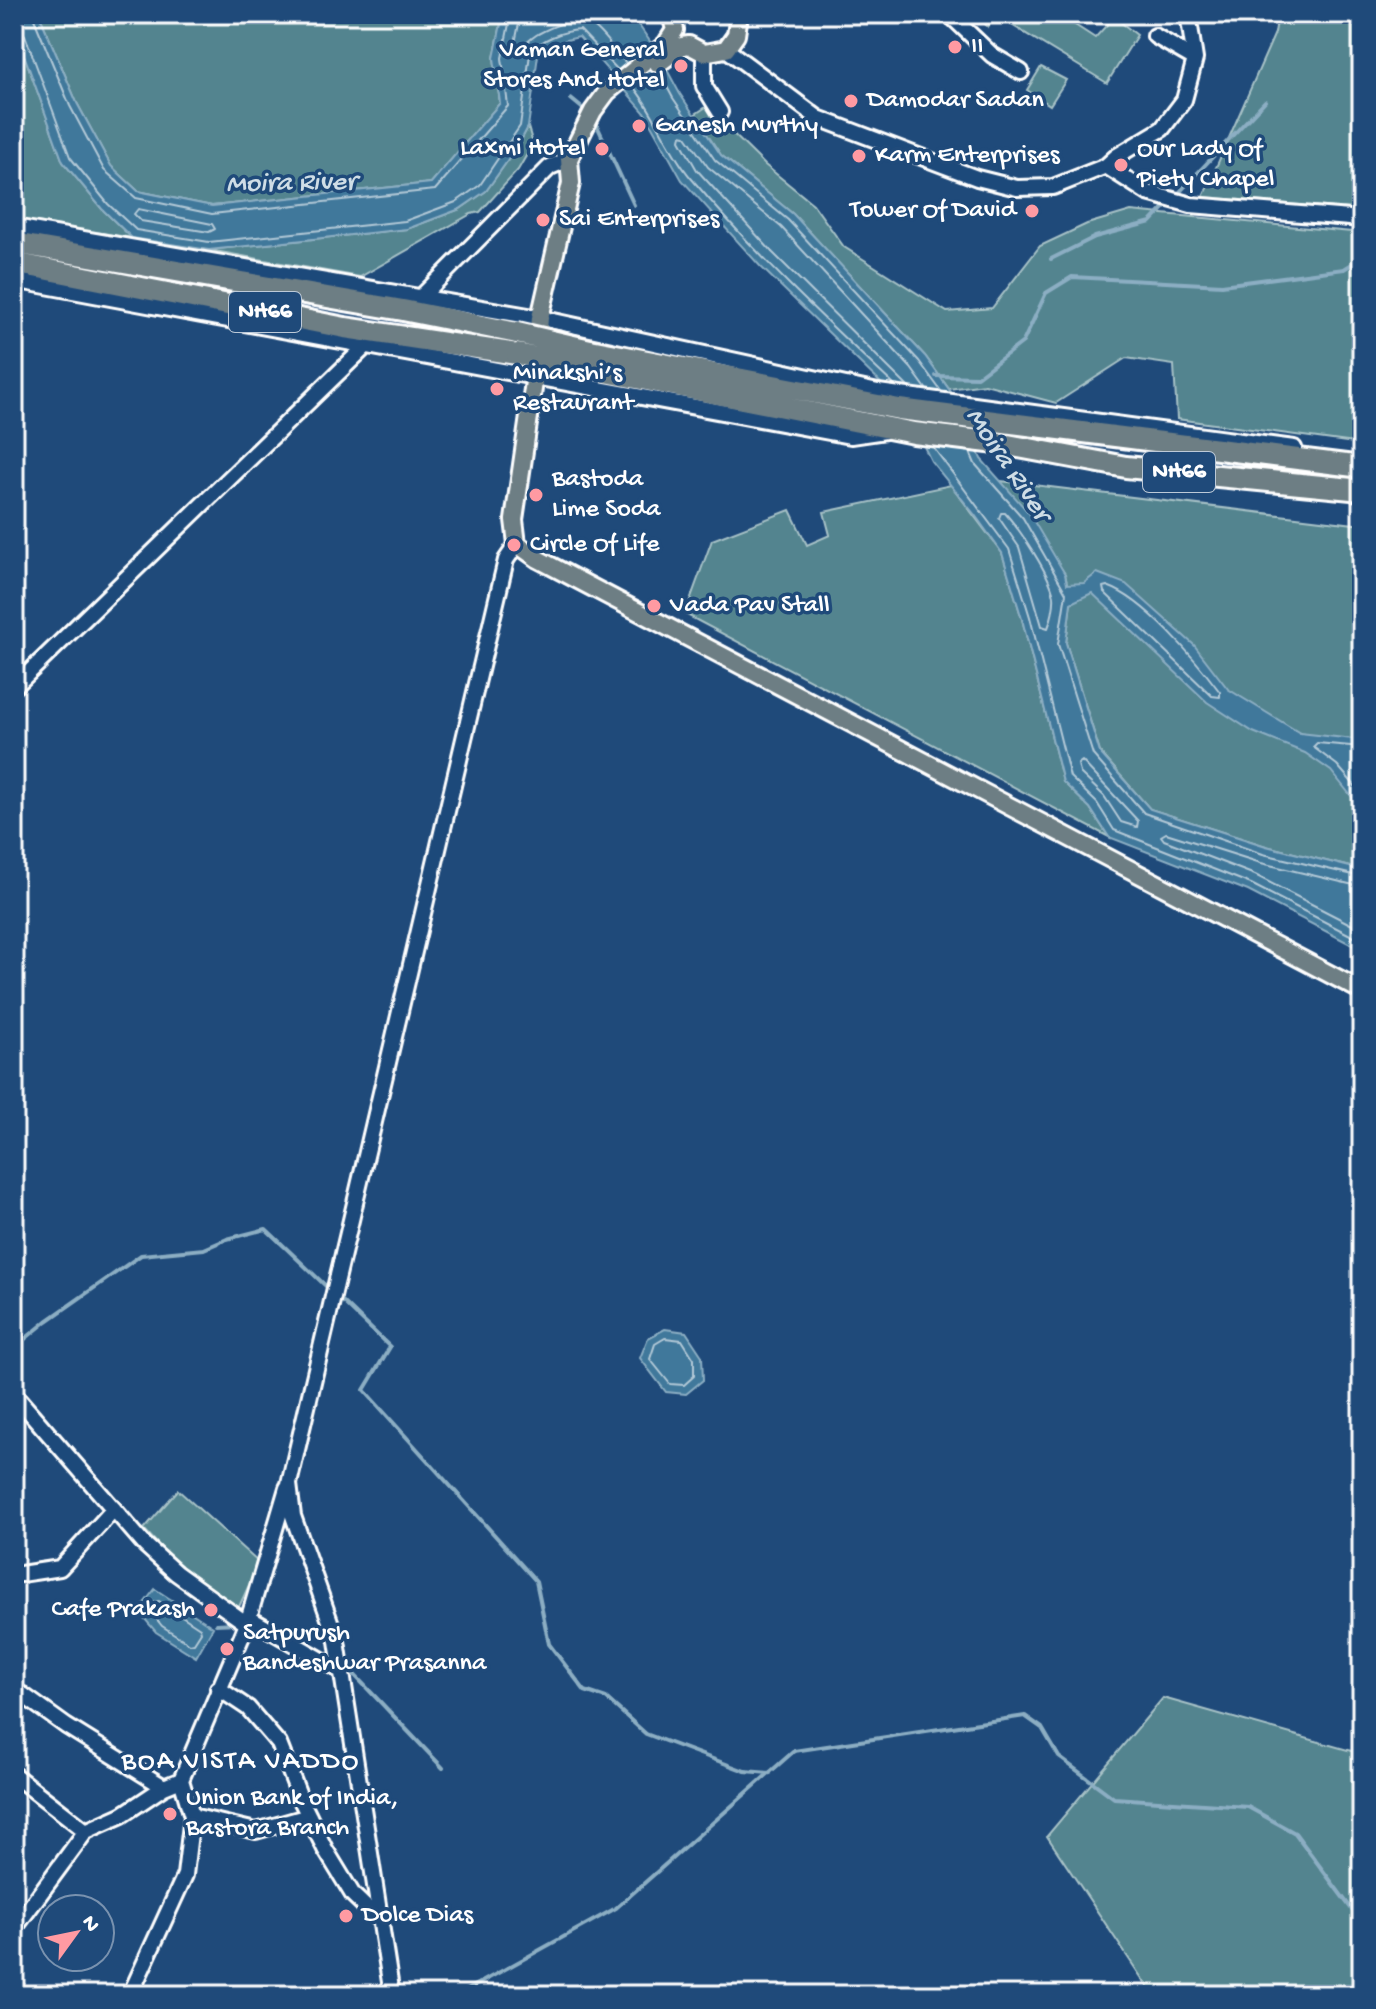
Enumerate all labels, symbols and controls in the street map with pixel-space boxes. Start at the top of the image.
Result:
place label: II [971,32,984,63]
place label: Vaman General Stores And Hotel [483,36,665,97]
marker: II [946,38,964,56]
marker: Vaman General Stores And Hotel [672,57,690,75]
place label: Damodar Sadan [865,86,1045,117]
marker: Damodar Sadan [842,92,860,110]
place label: Ganesh Murthy [655,111,818,142]
marker: Ganesh Murthy [630,117,648,135]
place label: Laxmi Hotel [460,134,586,165]
place label: Our Lady Of Piety Chapel [1136,135,1274,196]
marker: Laxmi Hotel [593,140,611,158]
place label: Karm Enterprises [875,141,1061,172]
marker: Karm Enterprises [850,147,868,165]
marker: Our Lady Of Piety Chapel [1112,156,1130,174]
water label: Moira River [226,166,361,202]
place label: Tower Of David [848,196,1018,227]
marker: Tower Of David [1023,202,1041,220]
place label: Sai Enterprises [559,205,721,236]
marker: Sai Enterprises [534,211,552,229]
road number: NH66 [229,292,301,332]
place label: Minakshi’s Restaurant [513,359,636,420]
marker: Minakshi’s Restaurant [488,380,506,398]
water label: Moira River [957,402,1060,532]
road number: NH66 [1143,452,1215,492]
place label: Bastoda Lime Soda [551,465,662,526]
marker: Bastoda Lime Soda [527,486,545,504]
place label: Circle Of Life [530,530,660,561]
marker: Circle Of Life [505,536,523,554]
place label: Vada Pav Stall [669,591,830,622]
marker: Vada Pav Stall [645,597,663,615]
place label: Cafe Prakash [51,1595,195,1626]
marker: Cafe Prakash [202,1601,220,1619]
place label: Satpurush Bandeshwar Prasanna [242,1619,488,1680]
marker: Satpurush Bandeshwar Prasanna [218,1640,236,1658]
district label: BOA VISTA VADDO [121,1746,360,1779]
place label: Union Bank of India, Bastora Branch [185,1784,399,1845]
marker: Union Bank of India, Bastora Branch [161,1805,179,1823]
north arrow [36,1893,116,1973]
place label: Dolce Dias [360,1901,475,1932]
marker: Dolce Dias [337,1907,355,1925]
text: N [75,1911,104,1937]

